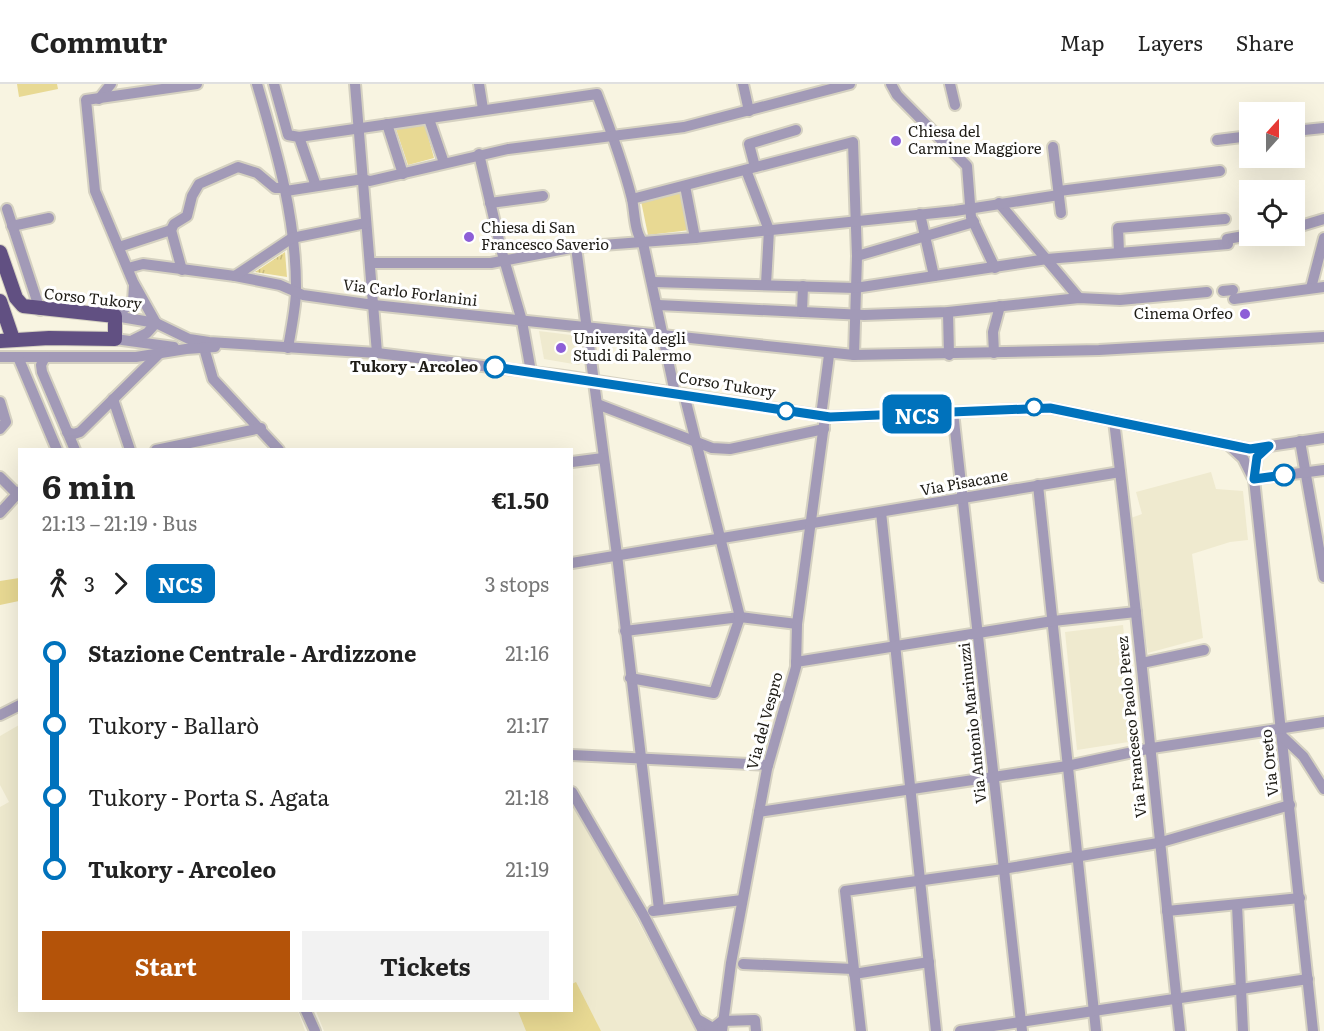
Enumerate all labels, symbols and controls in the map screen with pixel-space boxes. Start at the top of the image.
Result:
text: Commutr [30,20,167,62]
text: Map [1060,26,1105,57]
text: Layers [1138,26,1203,57]
text: Share [1236,26,1294,57]
north arrow [1239,102,1305,168]
map controls [1239,102,1305,246]
place label: Chiesa del Carmine Maggiore [908,119,1042,159]
marker: Chiesa del Carmine Maggiore [889,134,903,148]
button: locate [1239,180,1305,246]
place label: Chiesa di San Francesco Saverio [481,215,609,255]
marker: Chiesa di San Francesco Saverio [462,230,476,244]
street label: Via Carlo Forlanini [342,272,479,311]
street label: Corso Tukory [43,281,144,314]
place label: Cinema Orfeo [1134,301,1233,324]
marker: Cinema Orfeo [1238,307,1252,321]
place label: Università degli Studi di Palermo [573,326,692,366]
marker: Università degli Studi di Palermo [554,341,568,355]
place label: Tukory - Arcoleo [350,354,478,377]
marker: Tukory - Arcoleo [484,356,506,378]
street label: Corso Tukory [677,364,778,403]
line badge: NCS [882,394,952,434]
unlabelled marker [1025,398,1043,416]
text: NCS [895,399,939,430]
unlabelled marker [777,402,795,420]
text: 6 min [42,460,136,509]
street label: Via Pisacane [918,462,1010,501]
unlabelled marker [1273,464,1295,486]
text: €1.50 [492,483,549,516]
text: 21:13 – 21:19 · Bus [42,507,197,537]
icon: walk [42,567,75,600]
icon: forward [104,567,137,600]
text: 3 [84,568,95,598]
text: NCS [158,568,203,599]
text: 3 stops [485,568,549,598]
street label: Via Francesco Paolo Perez [1110,635,1151,819]
text: Stazione Centrale - Ardizzone [88,636,416,669]
text: 21:16 [505,637,549,667]
street label: Via Antonio Marinuzzi [952,641,991,805]
street label: Via del Vespro [739,669,788,772]
text: Tukory - Ballarò [88,708,259,741]
text: 21:17 [506,709,549,739]
street label: Via Oreto [1254,728,1283,798]
text: Tukory - Porta S. Agata [88,780,329,813]
text: 21:18 [505,781,549,811]
text: Tukory - Arcoleo [88,852,276,885]
text: 21:19 [505,853,549,883]
button: Start [42,931,290,1000]
button: Tickets [302,931,549,1000]

